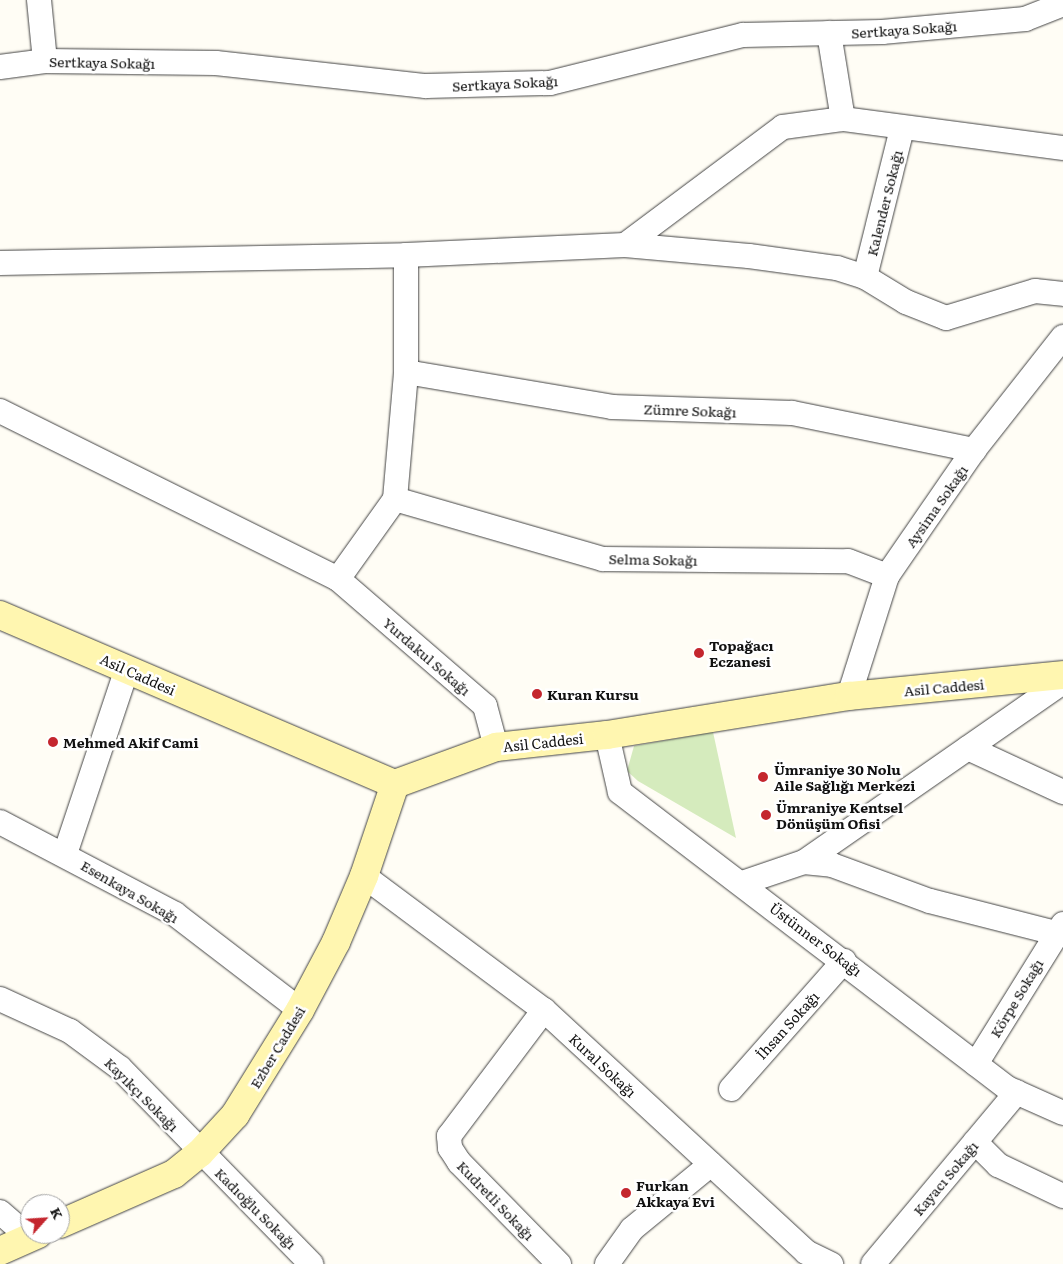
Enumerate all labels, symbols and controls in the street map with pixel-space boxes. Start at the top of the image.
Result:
street label: Sertkaya Sokağı [850,17,958,41]
street label: Sertkaya Sokağı [49,53,155,71]
street label: Sertkaya Sokağı [452,72,558,94]
street label: Kalender Sokağı [863,148,905,258]
street label: Zümre Sokağı [643,400,737,420]
street label: Aysima Sokağı [901,462,971,550]
street label: Selma Sokağı [608,550,698,568]
street label: Yurdakul Sokağı [380,614,474,698]
place label: Topağacı Eczanesi [709,637,774,670]
marker: Topağacı Eczanesi [693,647,705,659]
street label: Asil Caddesi [98,650,178,698]
street label: Asil Caddesi [903,675,985,699]
place label: Kuran Kursu [547,686,639,702]
marker: Kuran Kursu [531,688,543,700]
street label: Asil Caddesi [502,729,584,755]
place label: Mehmed Akif Cami [63,734,199,750]
marker: Mehmed Akif Cami [47,736,59,748]
place label: Ümraniye 30 Nolu Aile Sağlığı Merkezi [774,761,915,794]
marker: Ümraniye 30 Nolu Aile Sağlığı Merkezi [756,770,770,784]
place label: Ümraniye Kentsel Dönüşüm Ofisi [776,799,903,832]
marker: Ümraniye Kentsel Dönüşüm Ofisi [760,809,772,821]
street label: Esenkaya Sokağı [78,856,182,926]
street label: Üstünner Sokağı [767,899,865,979]
street label: Körpe Sokağı [986,956,1046,1040]
street label: İhsan Sokağı [752,988,822,1062]
street label: Ezber Caddesi [246,1003,308,1091]
street label: Kural Sokağı [566,1030,640,1100]
street label: Kayıkçı Sokağı [102,1054,182,1134]
street label: Kayacı Sokağı [909,1137,981,1219]
street label: Kudretli Sokağı [454,1157,538,1243]
street label: Kadıoğlu Sokağı [212,1164,300,1252]
place label: Furkan Akkaya Evi [636,1177,715,1210]
marker: Furkan Akkaya Evi [620,1187,632,1199]
north arrow [20,1194,70,1244]
text: K [46,1204,69,1222]

